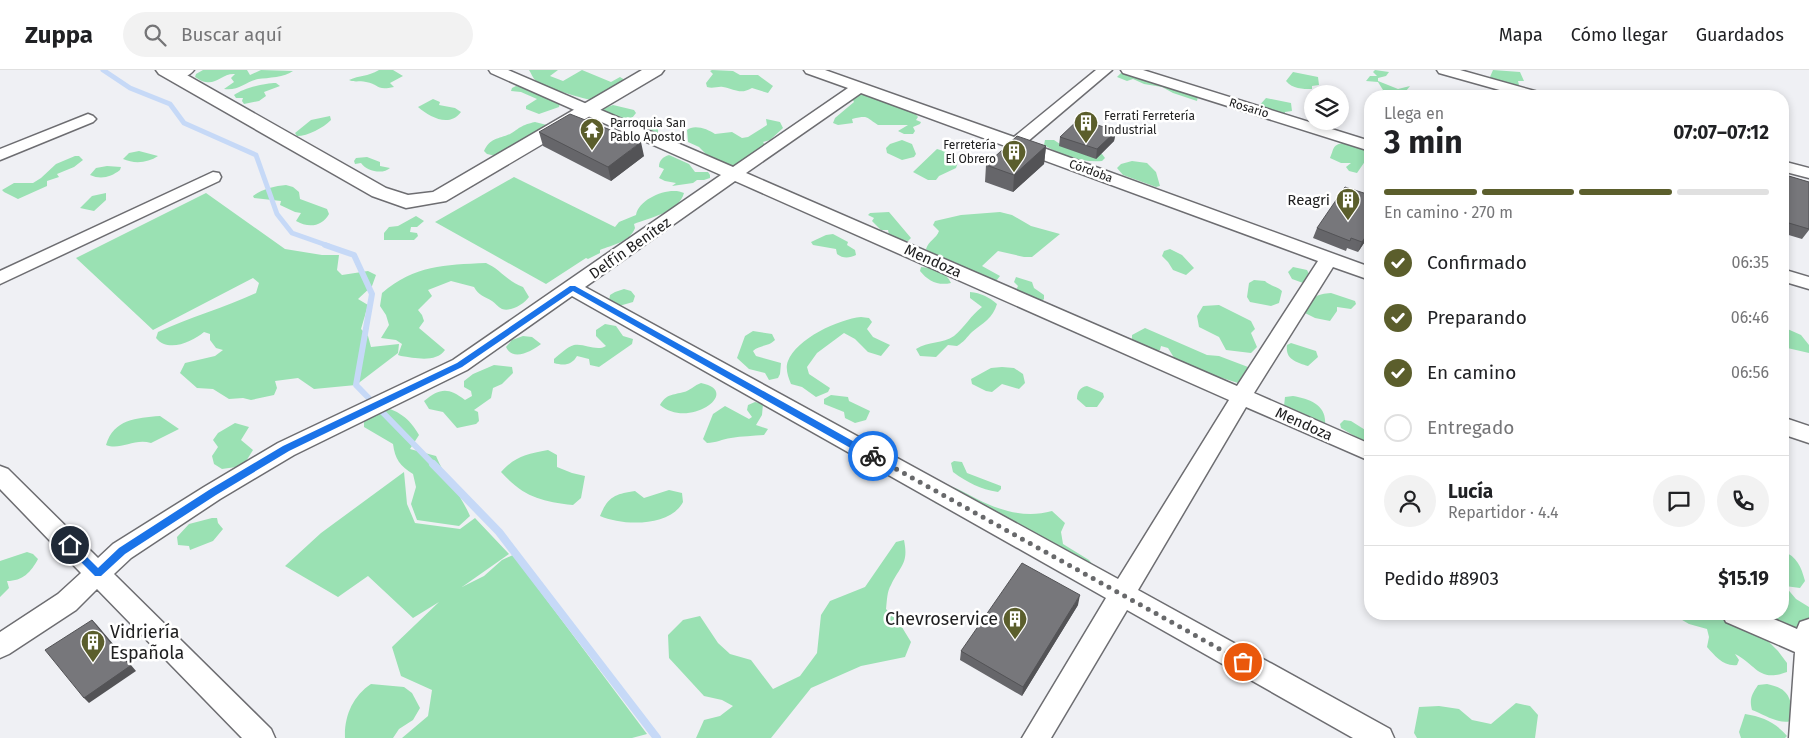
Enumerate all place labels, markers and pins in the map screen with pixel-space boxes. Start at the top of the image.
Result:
place label: Ferrati Ferretería Industrial [1104,109,1195,137]
building icon: Ferrati Ferretería Industrial [1073,110,1099,144]
place label: Parroquia San Pablo Apostol [610,116,686,144]
temple icon: Parroquia San Pablo Apostol [579,117,605,151]
place label: Ferretería El Obrero [943,138,996,166]
building icon: Ferretería El Obrero [1001,139,1027,173]
building icon: Reagri [1335,187,1361,221]
place label: Reagri [1287,191,1330,209]
pin [49,524,91,566]
building icon: Chevroservice [1002,606,1028,640]
place label: Chevroservice [885,608,998,630]
place label: Vidriería Española [110,621,184,664]
building icon: Vidriería Española [80,629,106,663]
pin [1222,641,1264,683]

